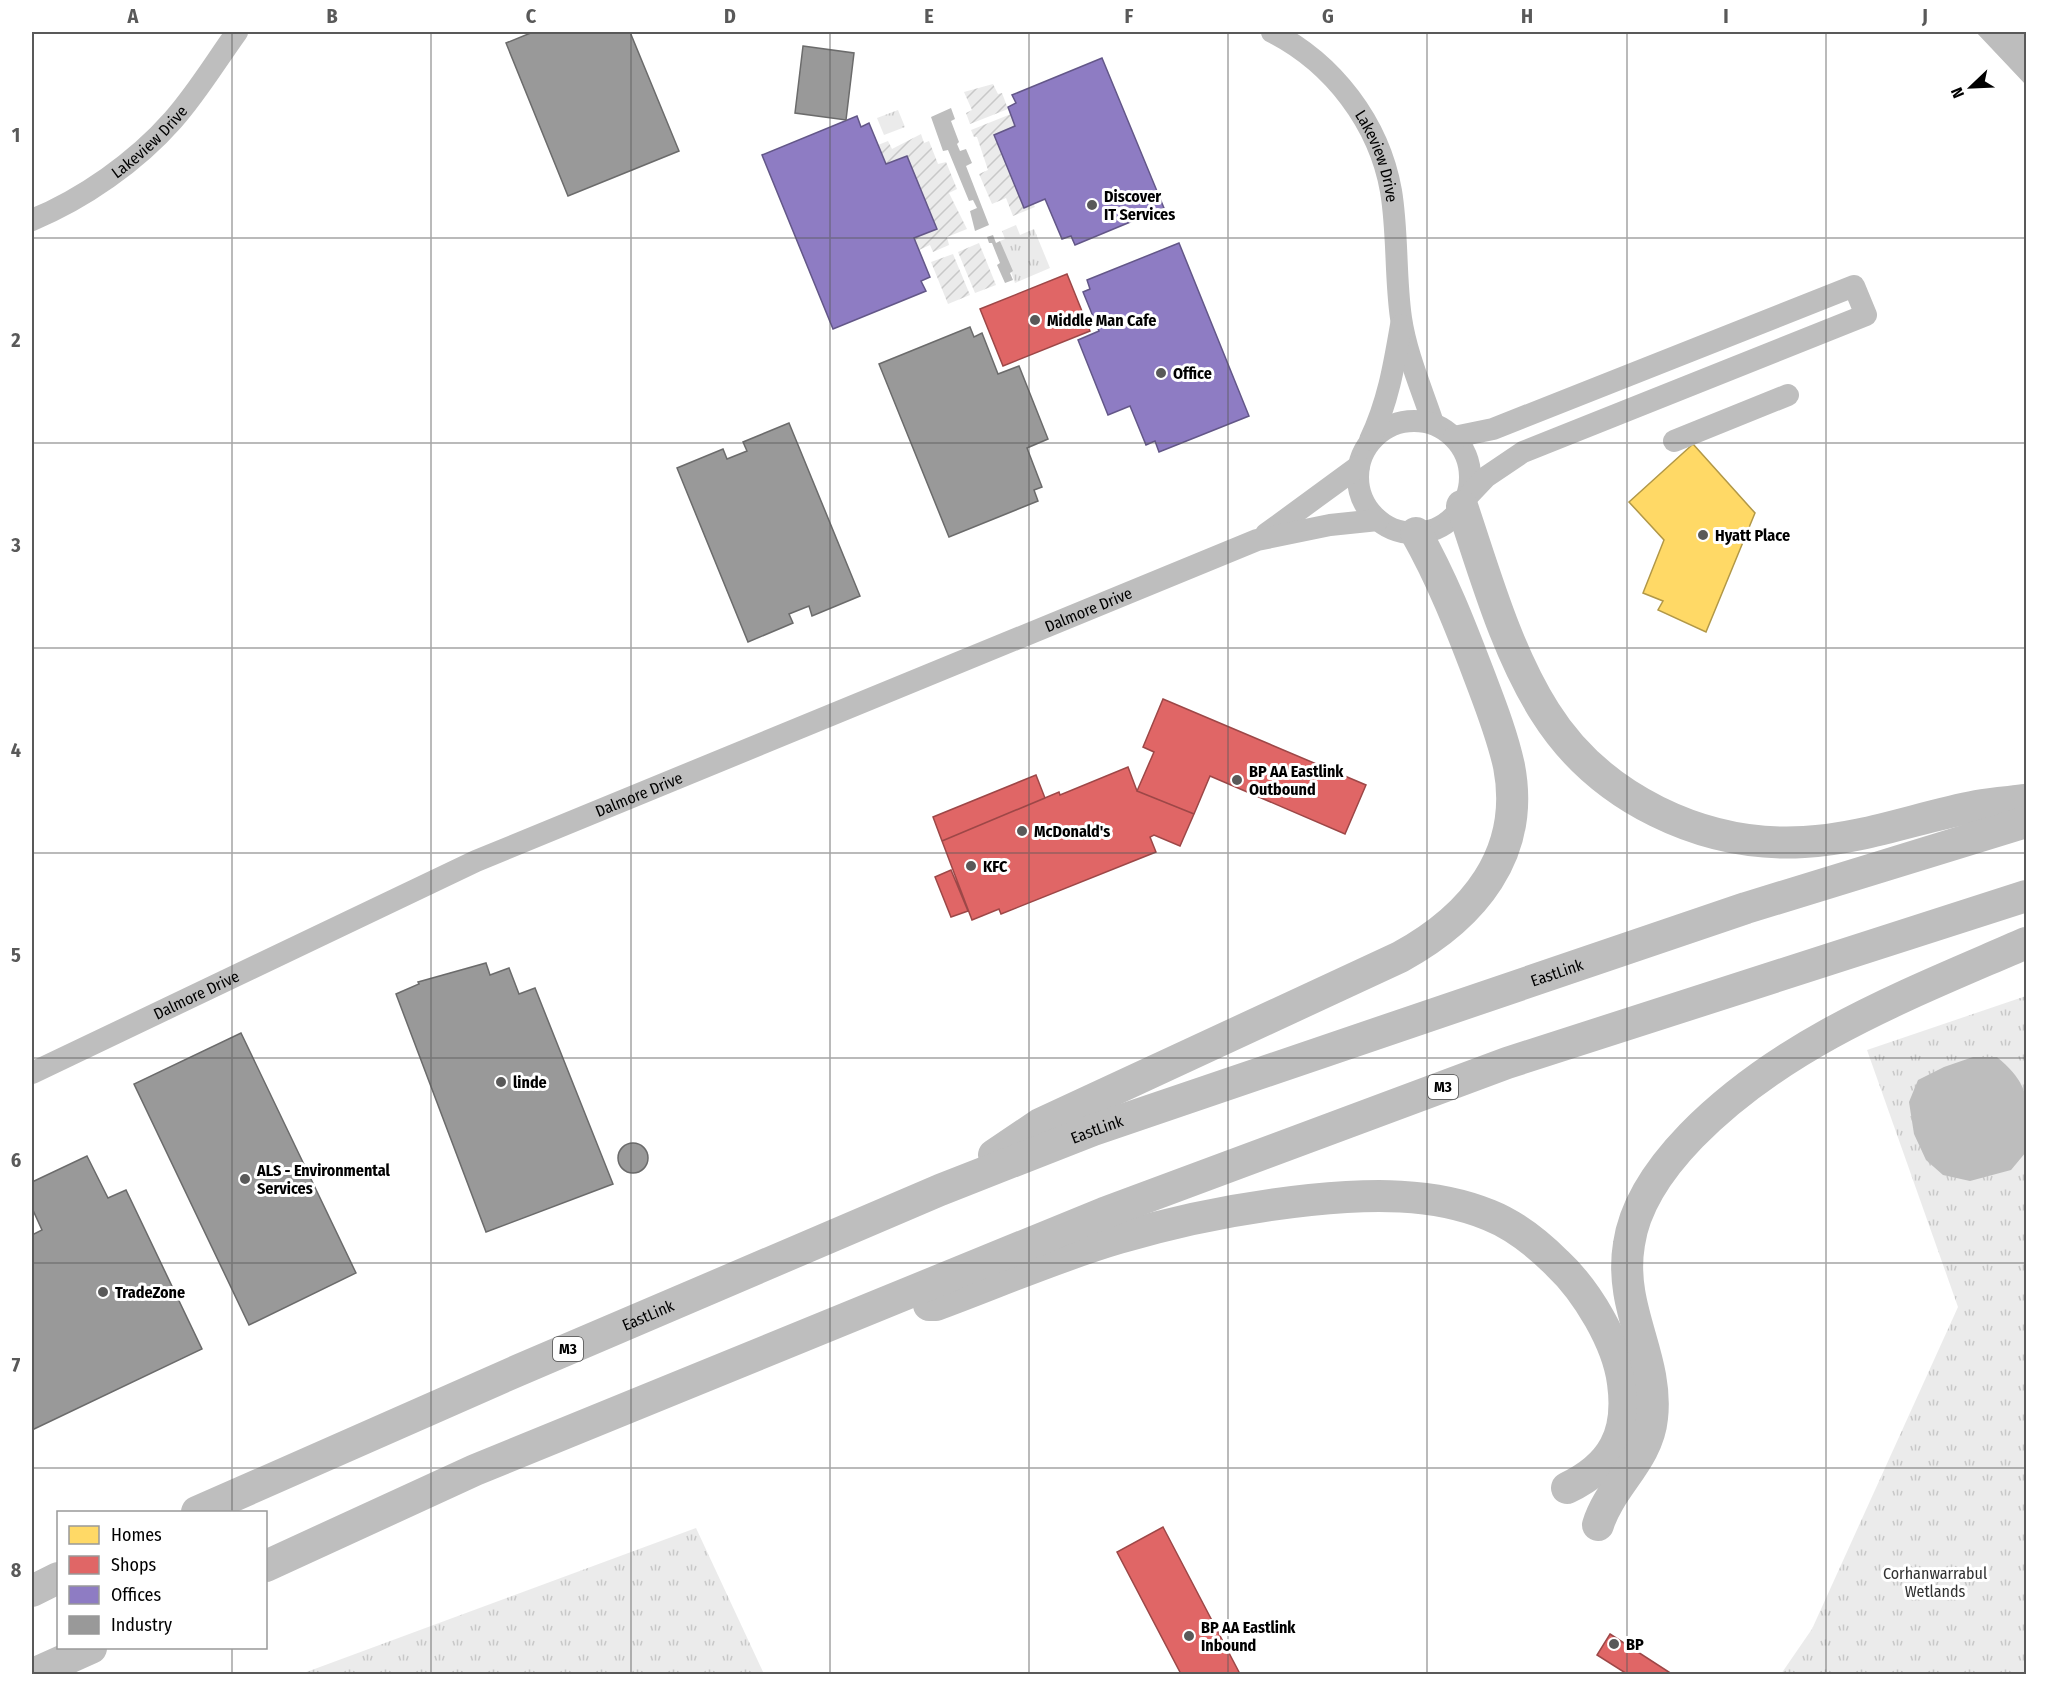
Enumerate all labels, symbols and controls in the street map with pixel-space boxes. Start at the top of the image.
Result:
text: A [127,4,140,28]
text: B [326,4,338,28]
text: C [526,4,537,28]
text: D [724,4,736,28]
text: E [924,4,934,28]
text: F [1125,4,1134,28]
text: G [1322,4,1334,28]
text: H [1521,4,1533,28]
text: I [1723,4,1729,28]
text: J [1921,4,1928,28]
north arrow [1941,57,2001,117]
text: N [1947,85,1968,101]
street label: Lakeview Drive [108,102,191,182]
street label: Lakeview Drive [1351,107,1402,203]
text: 1 [12,123,20,147]
place label: Discover IT Services [1104,187,1175,224]
marker: Discover IT Services [1085,198,1099,212]
place label: Middle Man Cafe [1047,311,1156,330]
marker: Middle Man Cafe [1028,313,1042,327]
text: 2 [10,328,21,352]
place label: Office [1173,364,1212,383]
marker: Office [1154,366,1168,380]
place label: Hyatt Place [1715,526,1790,545]
marker: Hyatt Place [1696,528,1710,542]
text: 3 [10,533,21,557]
street label: Dalmore Drive [1042,583,1135,636]
text: 4 [11,738,21,762]
place label: BP AA Eastlink Outbound [1249,762,1344,799]
street label: Dalmore Drive [593,768,685,821]
marker: BP AA Eastlink Outbound [1230,773,1244,787]
place label: McDonald's [1034,822,1110,841]
marker: McDonald's [1015,824,1029,838]
place label: KFC [983,857,1008,876]
marker: KFC [964,859,978,873]
text: 5 [11,943,21,967]
street label: EastLink [1528,955,1586,991]
street label: Dalmore Drive [151,966,242,1024]
place label: linde [513,1073,547,1092]
marker: linde [494,1075,508,1089]
road number: M3 [1428,1075,1458,1099]
street label: EastLink [1068,1111,1126,1148]
text: 6 [11,1148,21,1172]
place label: ALS - Environmental Services [256,1161,391,1198]
marker: ALS - Environmental Services [238,1172,252,1186]
place label: TradeZone [115,1283,185,1302]
marker: TradeZone [96,1285,110,1299]
street label: EastLink [619,1296,677,1335]
road number: M3 [553,1337,583,1361]
text: 7 [12,1353,21,1377]
legend [57,1511,267,1649]
text: Homes [111,1524,162,1546]
text: Shops [111,1554,156,1576]
text: 8 [11,1558,22,1582]
park label: Corhanwarrabul Wetlands [1883,1564,1987,1601]
text: Offices [111,1584,161,1606]
text: Industry [111,1614,172,1636]
place label: BP AA Eastlink Inbound [1201,1618,1296,1655]
marker: BP AA Eastlink Inbound [1182,1629,1196,1643]
place label: BP [1626,1635,1644,1654]
marker: BP [1607,1637,1621,1651]

